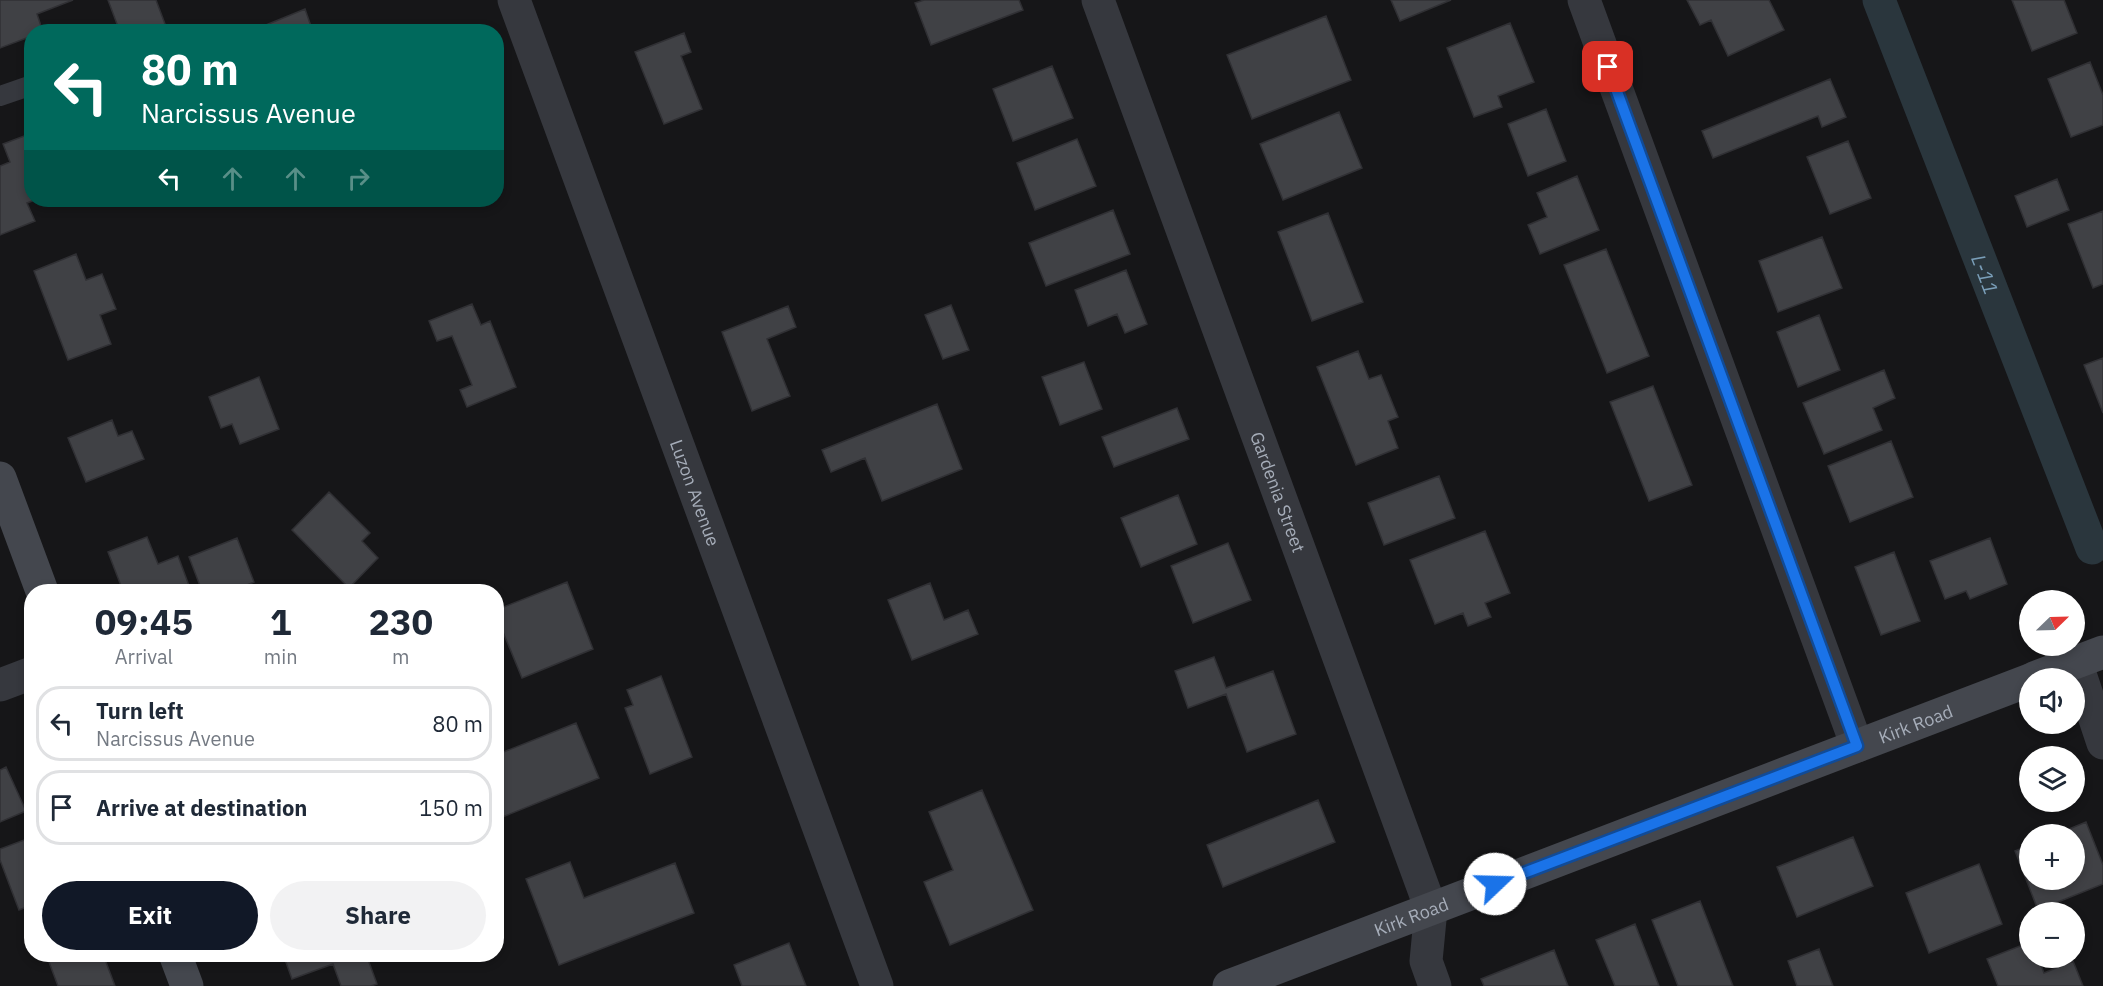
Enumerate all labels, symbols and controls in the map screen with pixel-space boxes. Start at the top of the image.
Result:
pin [1582,41,1633,92]
text: 80 m [141,42,239,97]
icon: left [42,48,120,126]
icon: arrive [1591,50,1624,83]
text: Narcissus Avenue [141,95,356,130]
icon: left [153,162,186,195]
icon: ahead [216,162,249,195]
icon: ahead [279,162,312,195]
icon: right [342,162,375,195]
water label: L-11 [1966,250,2005,298]
street label: Gardenia Street [1246,428,1311,556]
street label: Luzon Avenue [665,436,726,549]
north arrow [2019,590,2085,656]
map controls [2019,590,2085,968]
text: 09:45 [95,598,193,645]
text: 1 [270,598,292,645]
text: 230 [368,598,433,645]
text: Arrival [115,643,173,670]
text: min [264,643,298,670]
text: m [392,643,410,670]
button: sound [2019,668,2085,734]
text: Turn left [96,696,184,725]
street label: Kirk Road [1875,699,1956,748]
icon: left [45,707,78,740]
text: 80 m [432,709,483,738]
text: Narcissus Avenue [96,725,255,752]
button: layers [2019,746,2085,812]
icon: arrive [45,791,78,824]
text: Arrive at destination [96,793,307,822]
text: 150 m [419,793,483,822]
button: + [2019,824,2085,890]
position arrow [1463,852,1527,916]
button: Exit [42,881,258,950]
button: Share [270,881,486,950]
street label: Kirk Road [1371,892,1452,941]
button: − [2019,902,2085,968]

